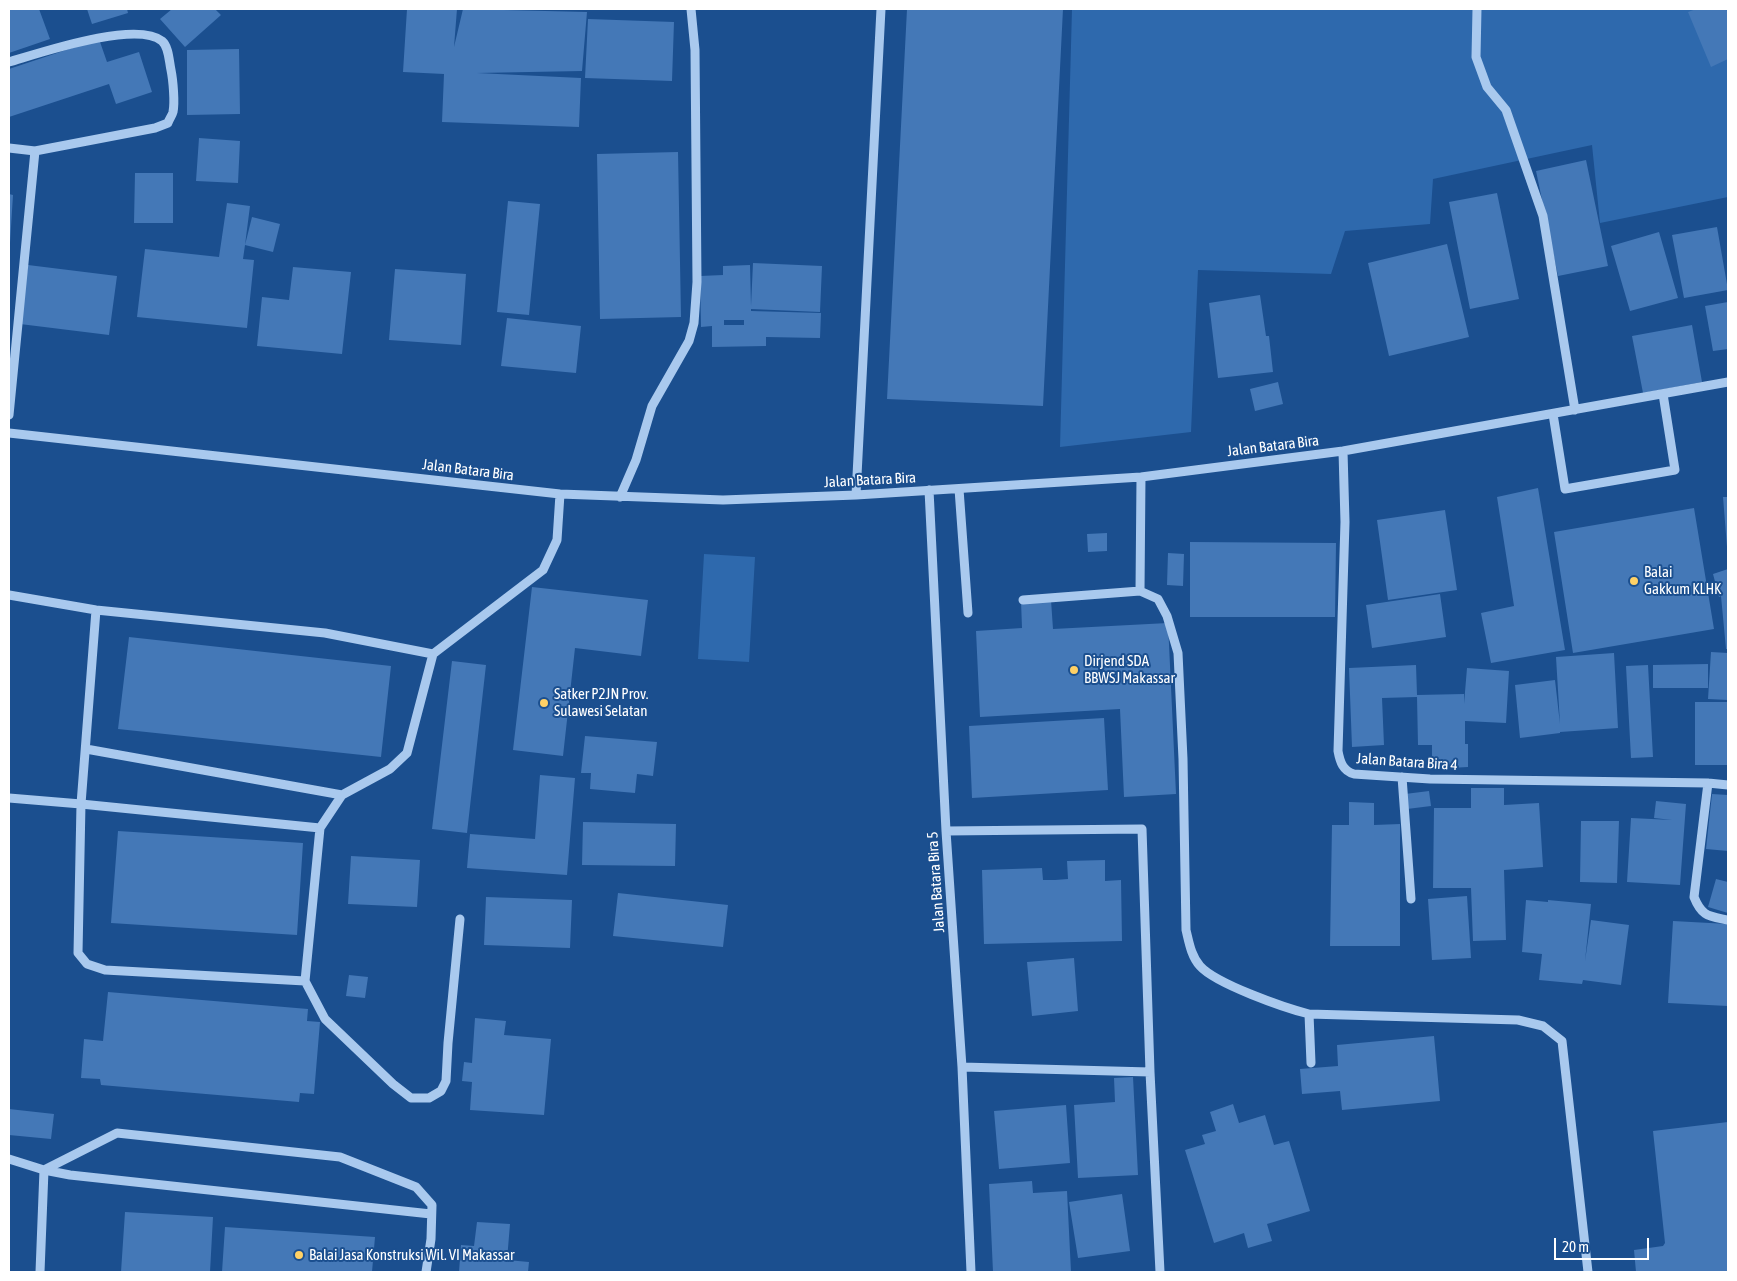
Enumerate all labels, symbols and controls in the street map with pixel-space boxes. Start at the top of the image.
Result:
street label: Jalan Batara Bira [1226,431,1320,461]
street label: Jalan Batara Bira [421,455,515,485]
street label: Jalan Batara Bira [823,469,917,491]
place label: Balai Gakkum KLHK [1644,563,1721,598]
marker: Balai Gakkum KLHK [1628,575,1640,587]
place label: Dirjend SDA BBWSJ Makassar [1084,652,1175,687]
marker: Dirjend SDA BBWSJ Makassar [1068,664,1080,676]
place label: Satker P2JN Prov. Sulawesi Selatan [554,685,648,720]
marker: Satker P2JN Prov. Sulawesi Selatan [538,697,550,709]
street label: Jalan Batara Bira 4 [1356,749,1458,775]
street label: Jalan Batara Bira 5 [923,831,949,933]
scale bar [1557,1228,1652,1260]
text: 20 m [1562,1238,1589,1255]
place label: Balai Jasa Konstruksi Wil. VI Makassar [309,1246,515,1264]
marker: Balai Jasa Konstruksi Wil. VI Makassar [293,1249,305,1261]

